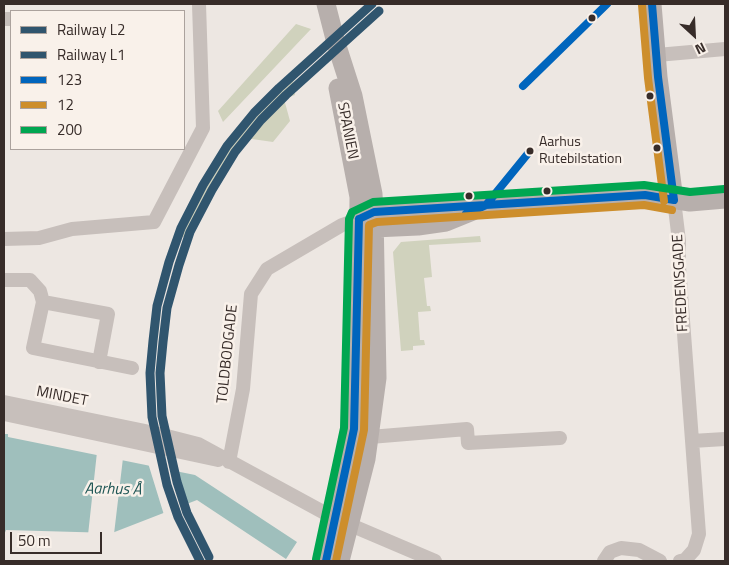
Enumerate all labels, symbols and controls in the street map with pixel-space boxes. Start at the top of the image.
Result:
legend [10,10,185,150]
north arrow [669,10,719,60]
unlabelled marker [587,13,597,23]
text: Railway L2 [57,18,125,41]
text: N [692,37,709,61]
text: Railway L1 [57,43,125,66]
text: 123 [57,68,82,91]
unlabelled marker [645,91,655,101]
text: 12 [57,93,74,116]
street label: SPANIEN [333,101,361,161]
text: 200 [57,118,82,141]
place label: Aarhus Rutebilstation [539,135,622,168]
unlabelled marker [652,143,662,153]
marker: Aarhus Rutebilstation [525,146,535,156]
unlabelled marker [542,186,552,196]
unlabelled marker [464,191,474,201]
street label: FREDENSGADE [669,234,693,332]
street label: TOLDBODGADE [214,304,242,404]
street label: MINDET [35,383,89,411]
water label: Aarhus Å [84,480,142,500]
scale bar [12,522,105,554]
text: 50 m [18,529,51,552]

